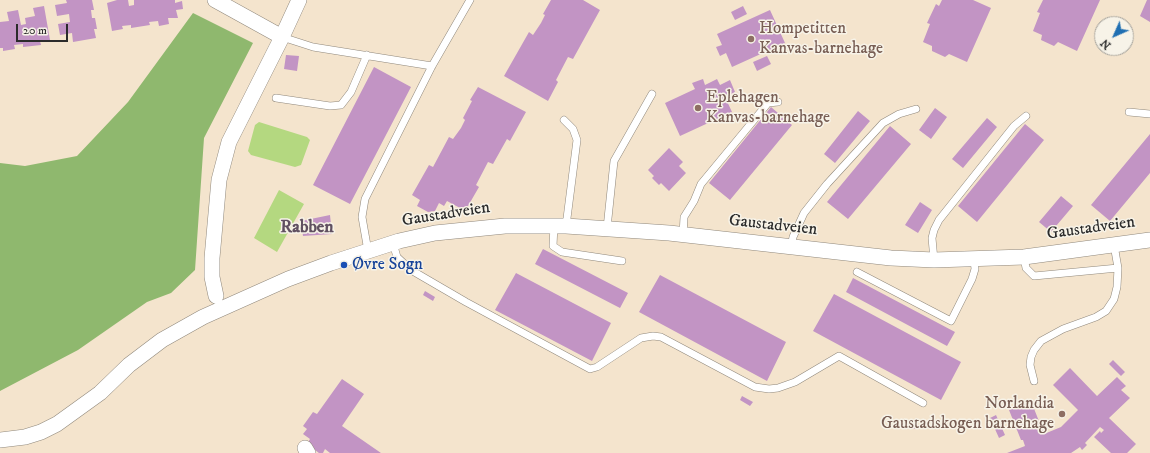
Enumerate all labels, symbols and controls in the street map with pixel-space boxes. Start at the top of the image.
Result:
scale bar [18,16,70,42]
north arrow [1094,16,1134,56]
place label: Hompetitten Kanvas-barnehage [759,19,883,59]
text: 20 m [23,23,47,38]
marker: Hompetitten Kanvas-barnehage [746,34,756,44]
text: N [1098,36,1114,52]
place label: Eplehagen Kanvas-barnehage [706,88,830,128]
marker: Eplehagen Kanvas-barnehage [693,103,703,113]
street label: Gaustadveien [401,198,491,232]
street label: Gaustadveien [728,211,818,241]
street label: Gaustadveien [1046,213,1136,245]
district label: Rabben [280,217,334,239]
place label: Øvre Sogn [352,255,423,275]
marker: Øvre Sogn [339,260,349,270]
place label: Norlandia Gaustadskogen barnehage [881,394,1054,434]
marker: Norlandia Gaustadskogen barnehage [1057,409,1067,419]

